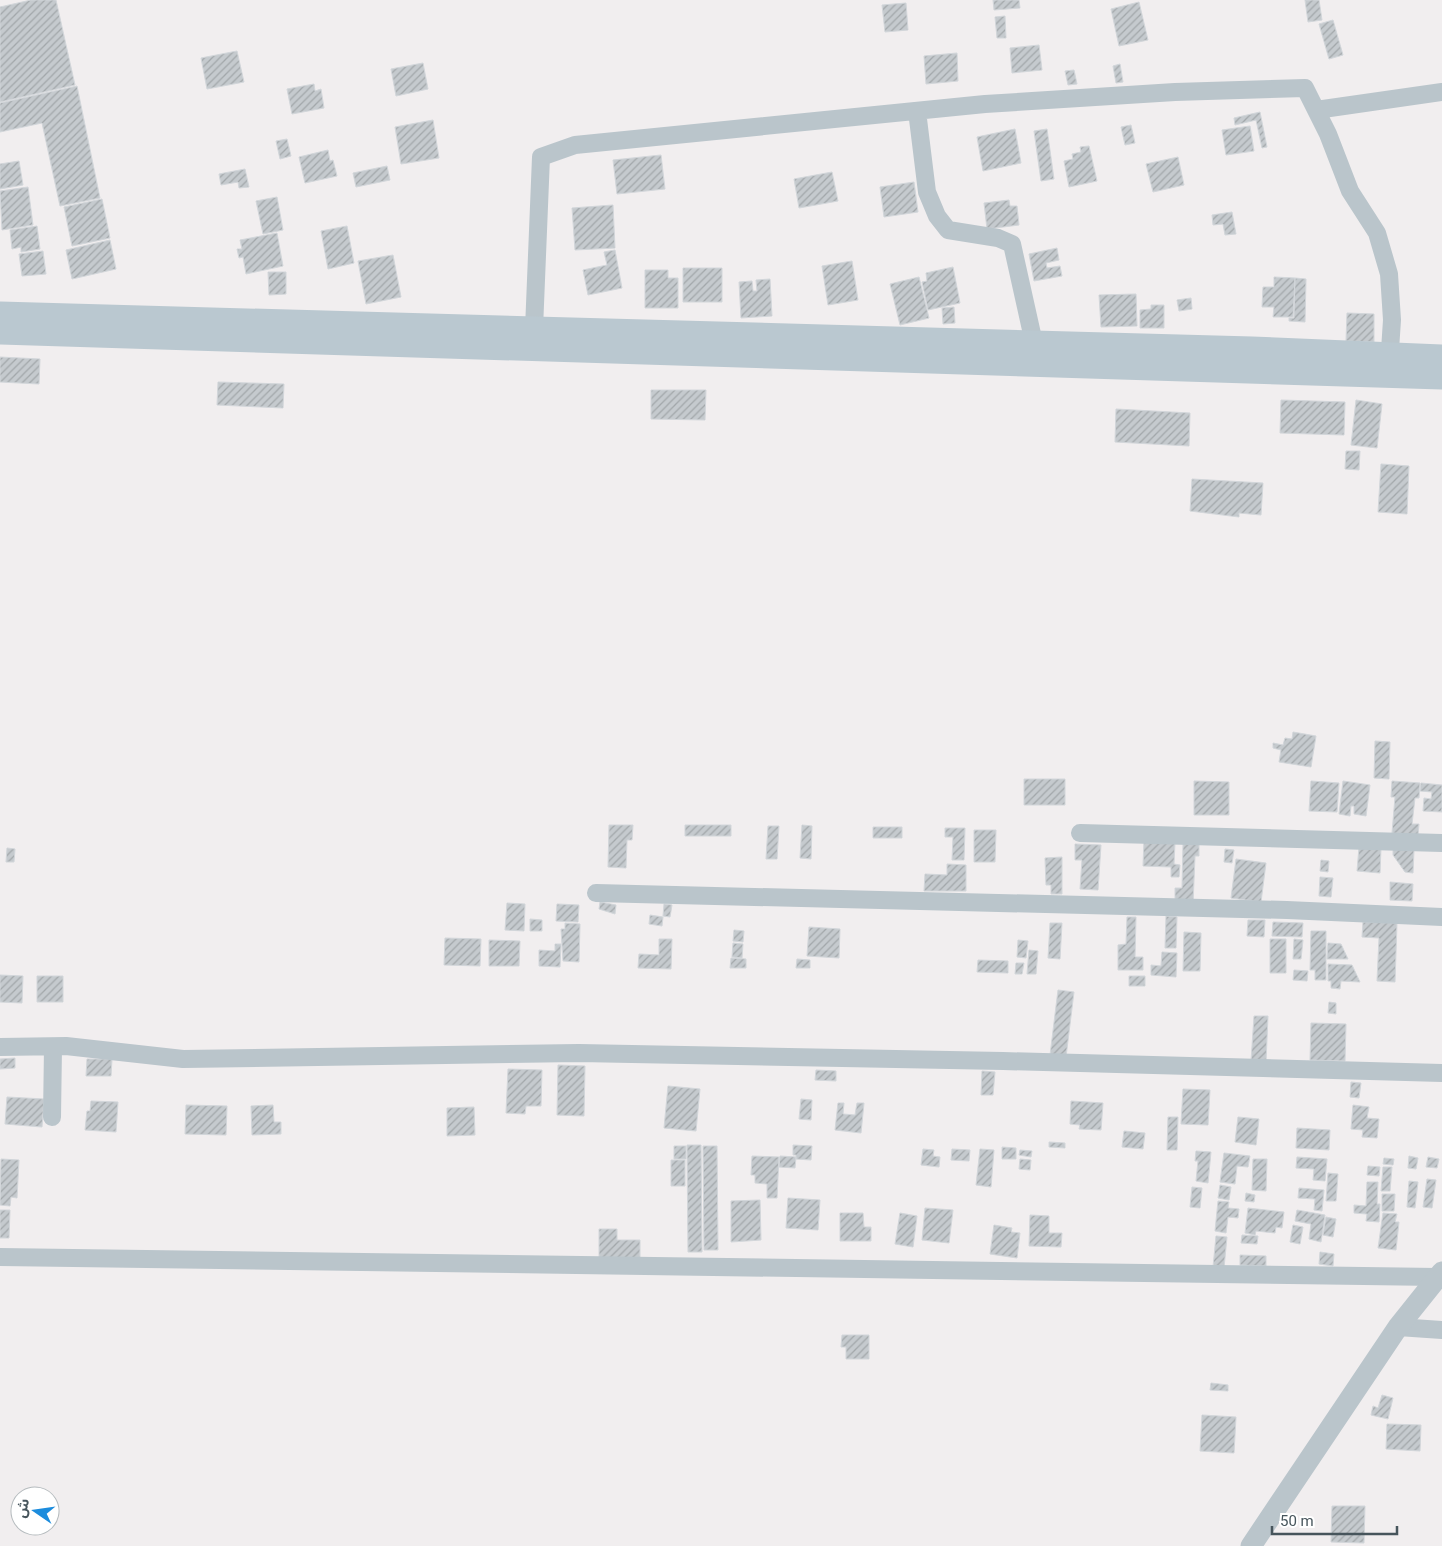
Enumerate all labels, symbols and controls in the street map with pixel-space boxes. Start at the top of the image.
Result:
north arrow [10,1486,60,1536]
text: ش [12,1497,32,1519]
scale bar [1272,1504,1397,1536]
text: 50 m [1280,1512,1314,1530]

